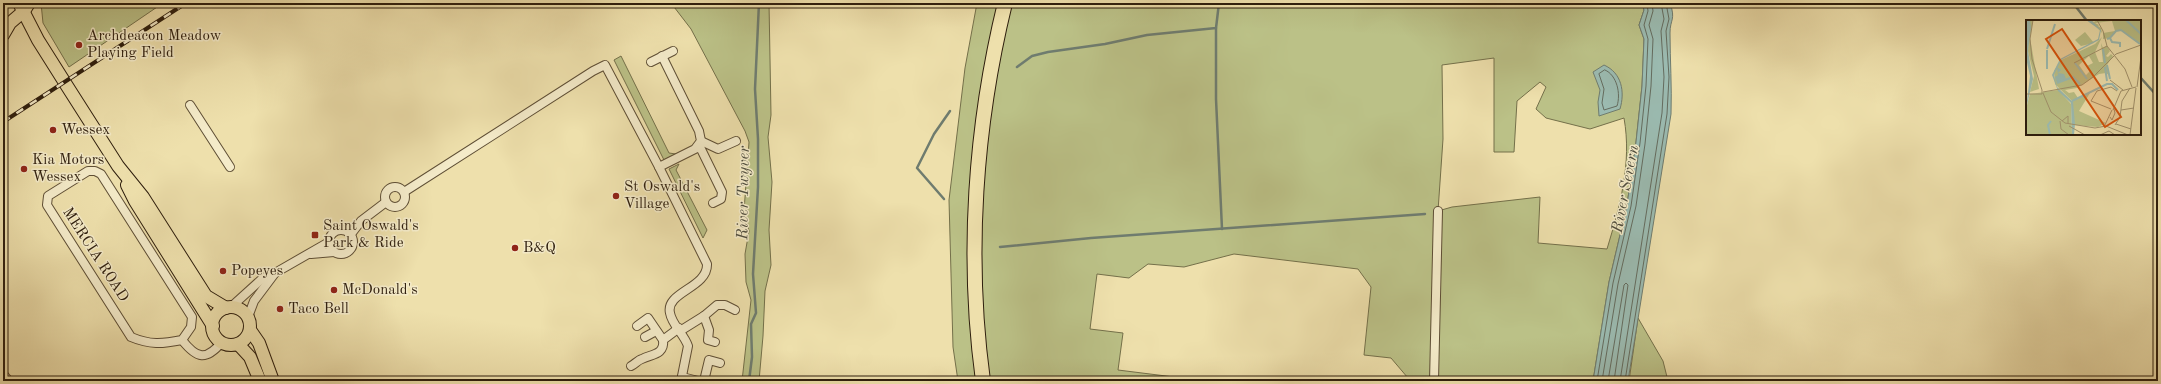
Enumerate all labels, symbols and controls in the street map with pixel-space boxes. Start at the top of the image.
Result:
inset map [2026,20,2141,135]
place label: Archdeacon Meadow Playing Field [87,29,222,61]
marker: Archdeacon Meadow Playing Field [74,40,84,50]
place label: Wessex [61,123,110,138]
marker: Wessex [48,125,58,135]
water label: River Severn [1609,144,1642,235]
water label: River Twyver [735,145,753,241]
place label: Kia Motors Wessex [32,153,104,185]
marker: Kia Motors Wessex [19,164,29,174]
place label: St Oswald's Village [624,180,700,212]
marker: St Oswald's Village [611,191,621,201]
street label: MERCIA ROAD [59,205,131,305]
place label: Saint Oswald's Park & Ride [323,219,419,251]
marker: Saint Oswald's Park & Ride [310,230,320,240]
place label: B&Q [523,241,556,256]
marker: B&Q [510,243,520,253]
place label: Popeyes [231,264,283,279]
marker: Popeyes [218,266,228,276]
place label: McDonald's [342,283,418,298]
marker: McDonald's [329,285,339,295]
place label: Taco Bell [288,302,349,317]
marker: Taco Bell [275,304,285,314]

